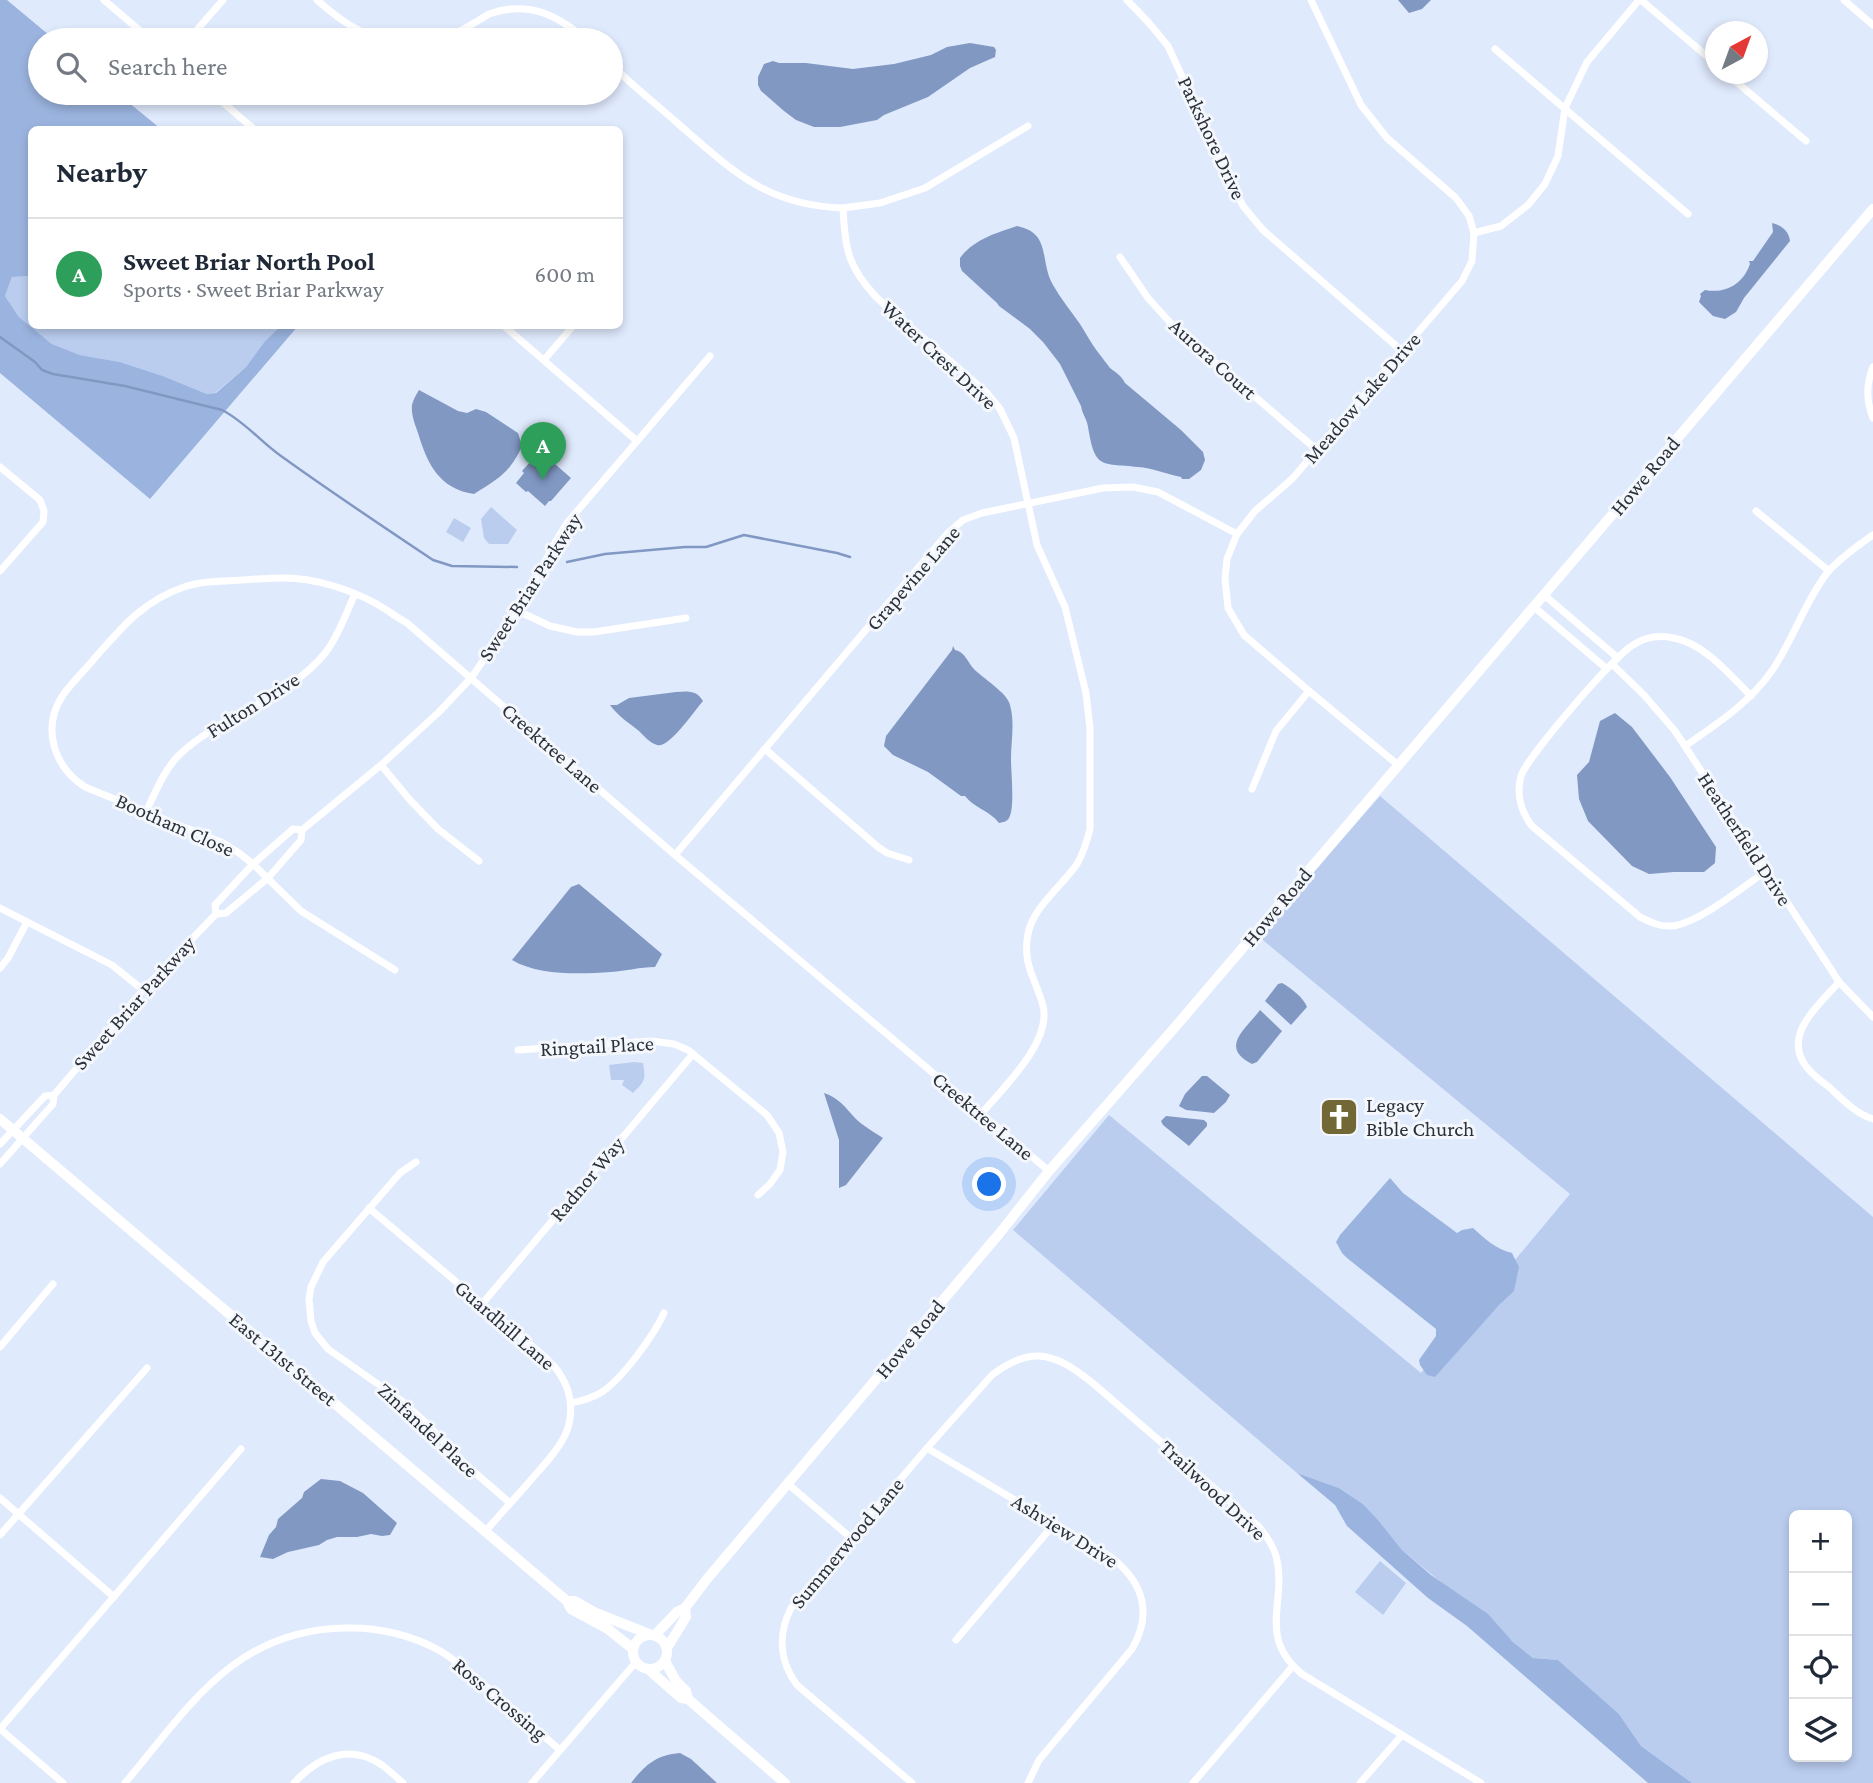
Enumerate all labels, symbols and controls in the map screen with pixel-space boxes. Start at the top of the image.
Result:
north arrow [1705,21,1768,84]
search box [28,28,623,105]
icon: search [52,48,90,86]
text: Search here [108,52,227,81]
street label: Parkshore Drive [1173,73,1251,203]
text: Nearby [56,155,147,188]
text: Sweet Briar North Pool [123,247,375,276]
text: A [72,261,86,287]
text: 600 m [535,261,595,287]
text: Sports · Sweet Briar Parkway [123,276,384,302]
street label: Water Crest Drive [876,295,1002,415]
street label: Aurora Court [1164,314,1262,405]
street label: Meadow Lake Drive [1298,327,1426,469]
pin: A [520,422,566,480]
street label: Howe Road [1605,432,1685,520]
street label: Sweet Briar Parkway [473,508,587,665]
street label: Grapevine Lane [861,521,965,635]
street label: Fulton Drive [202,667,304,743]
street label: Creektree Lane [497,698,607,798]
street label: Heatherfield Drive [1693,768,1797,910]
street label: Bootham Close [112,788,238,862]
street label: Howe Road [1237,863,1317,951]
street label: Sweet Briar Parkway [68,931,200,1075]
street label: Ringtail Place [540,1031,654,1061]
street label: Creektree Lane [927,1067,1039,1165]
place label: Legacy Bible Church [1366,1093,1474,1141]
church icon: Legacy Bible Church [1318,1096,1360,1138]
street label: Radnor Way [545,1132,629,1226]
your location [972,1167,1006,1201]
street label: Guardhill Lane [450,1275,560,1375]
street label: Howe Road [870,1295,950,1383]
street label: East 131st Street [225,1307,342,1411]
street label: Zinfandel Place [373,1377,483,1483]
street label: Trailwood Drive [1155,1435,1271,1545]
street label: Summerwood Lane [785,1473,909,1613]
street label: Ashview Drive [1007,1489,1123,1573]
map controls [1789,1510,1852,1762]
button: + [1789,1510,1852,1573]
button: − [1789,1573,1852,1636]
button: locate [1789,1636,1852,1699]
street label: Ross Crossing [448,1653,552,1745]
button: layers [1789,1699,1852,1762]

